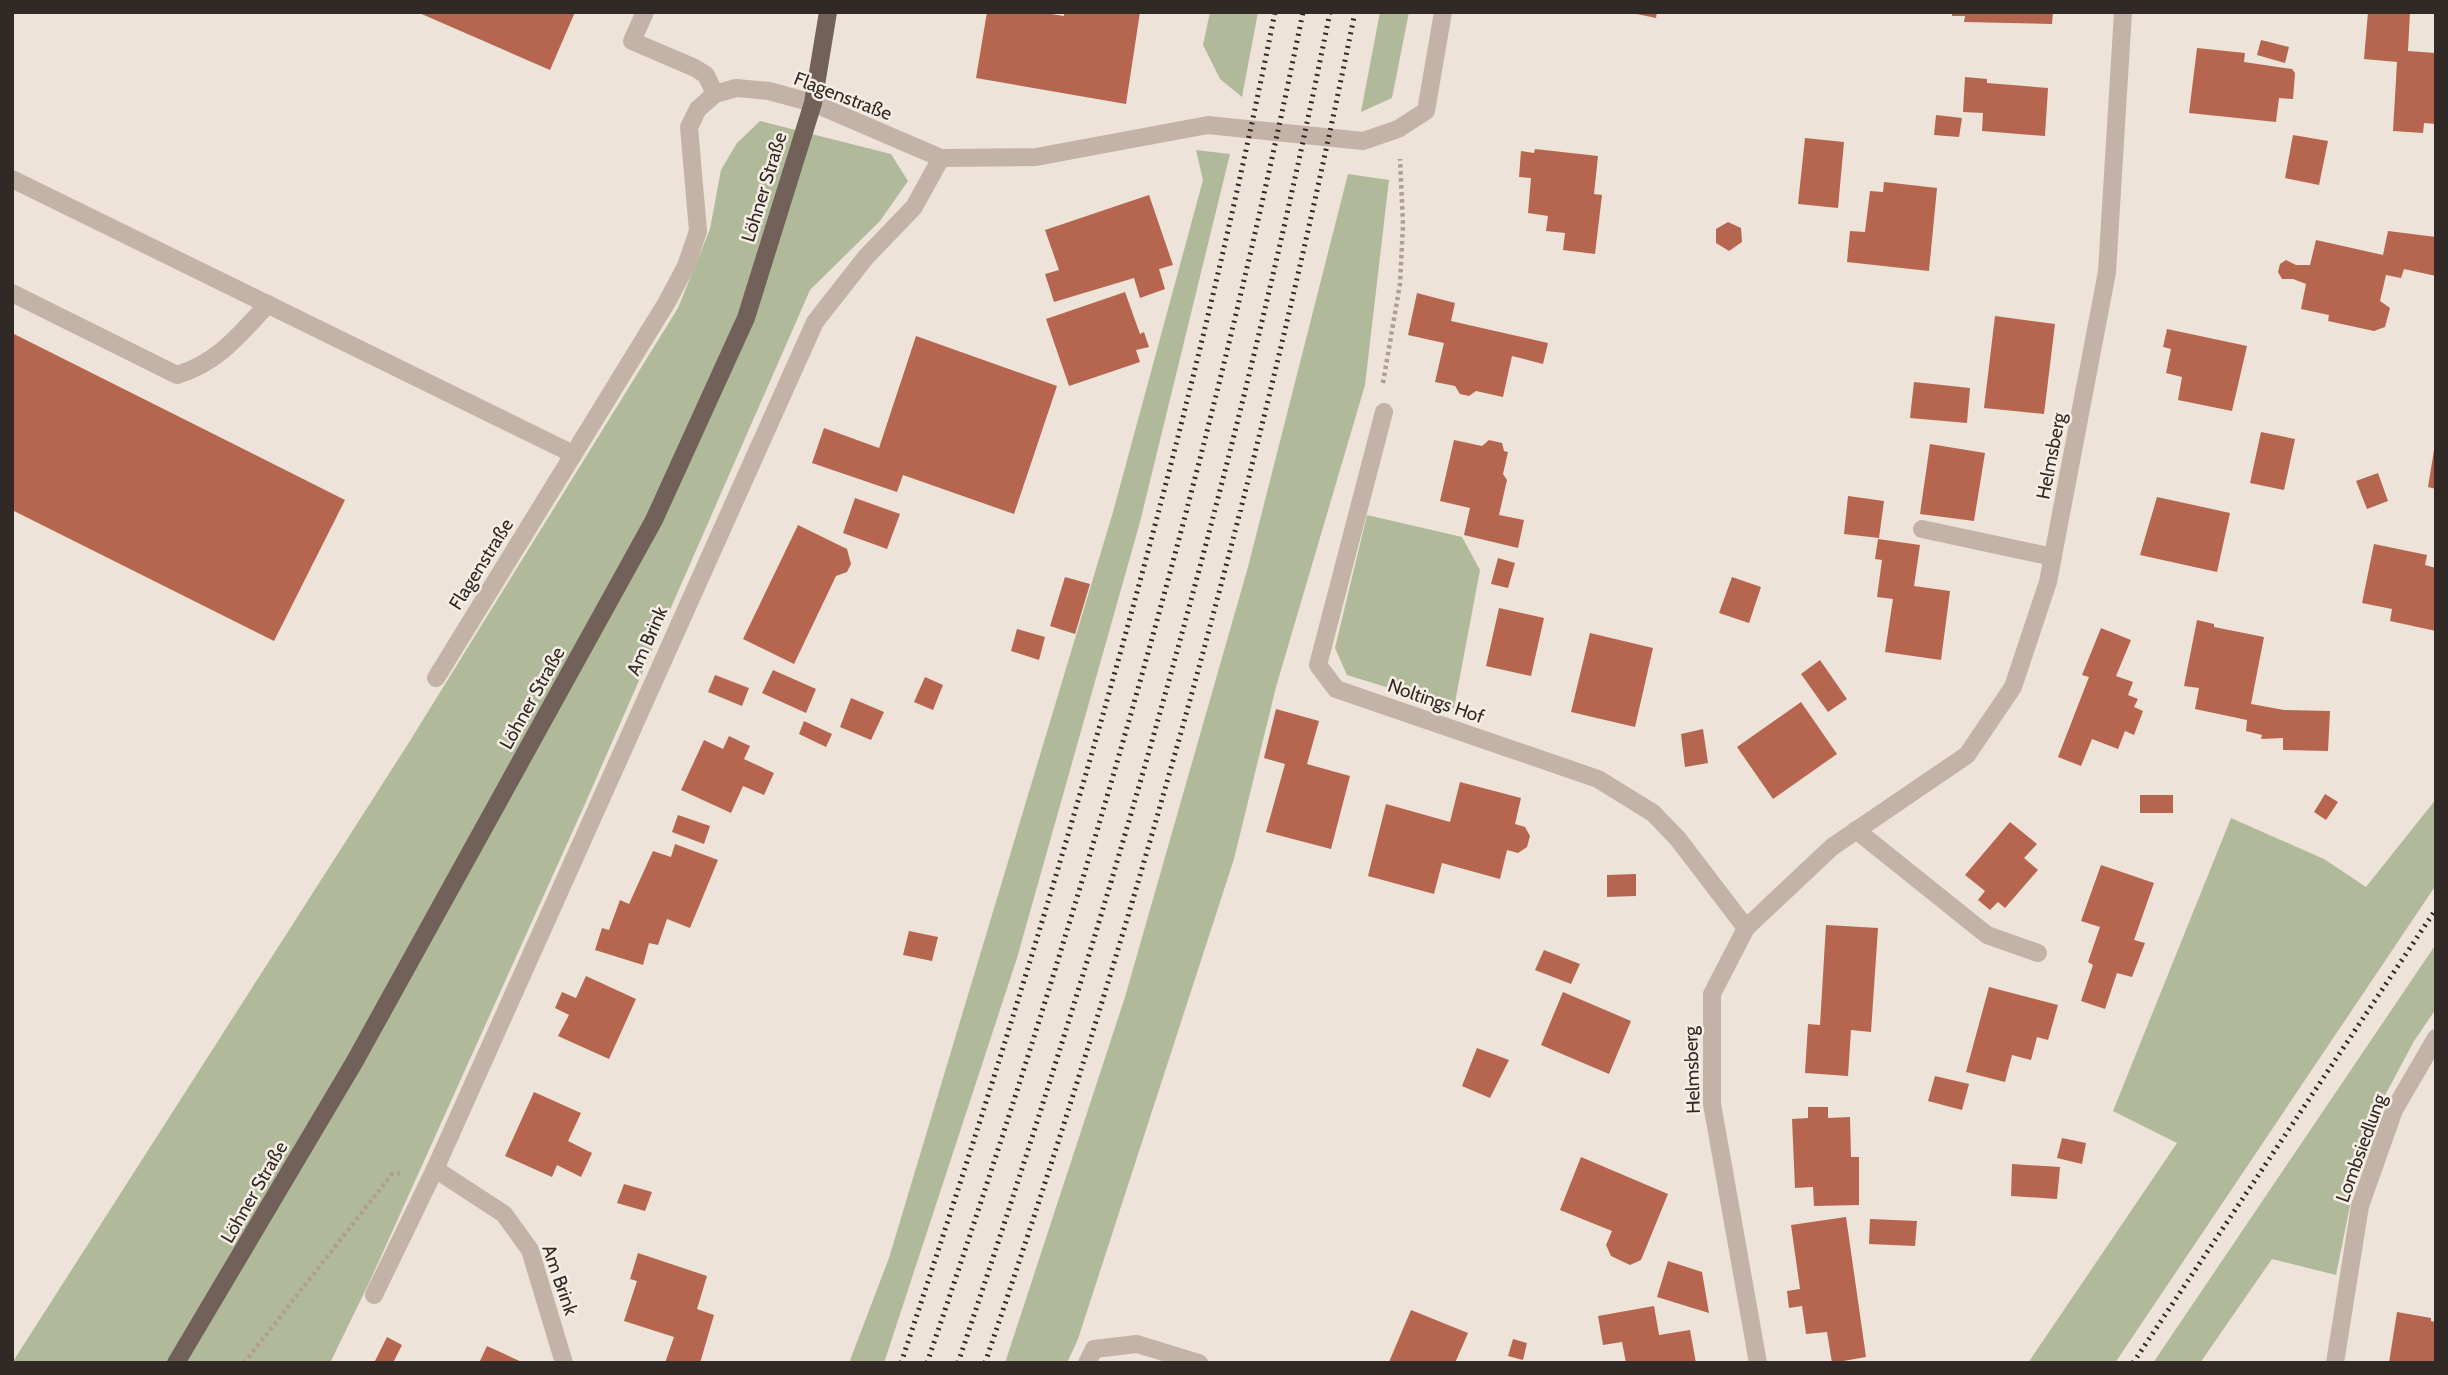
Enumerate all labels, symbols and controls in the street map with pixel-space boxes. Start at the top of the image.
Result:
street label: Flagenstraße [791,67,896,125]
street label: Löhner Straße [736,129,792,245]
street label: Helmsberg [2031,410,2071,501]
street label: Flagenstraße [444,514,518,614]
street label: Am Brink [622,603,673,679]
street label: Löhner Straße [494,643,570,753]
street label: Noltings Hof [1385,674,1488,728]
street label: Helmsberg [1679,1025,1705,1114]
street label: Lombsiedlung [2331,1090,2391,1205]
street label: Löhner Straße [216,1137,292,1247]
street label: Am Brink [537,1242,583,1319]

